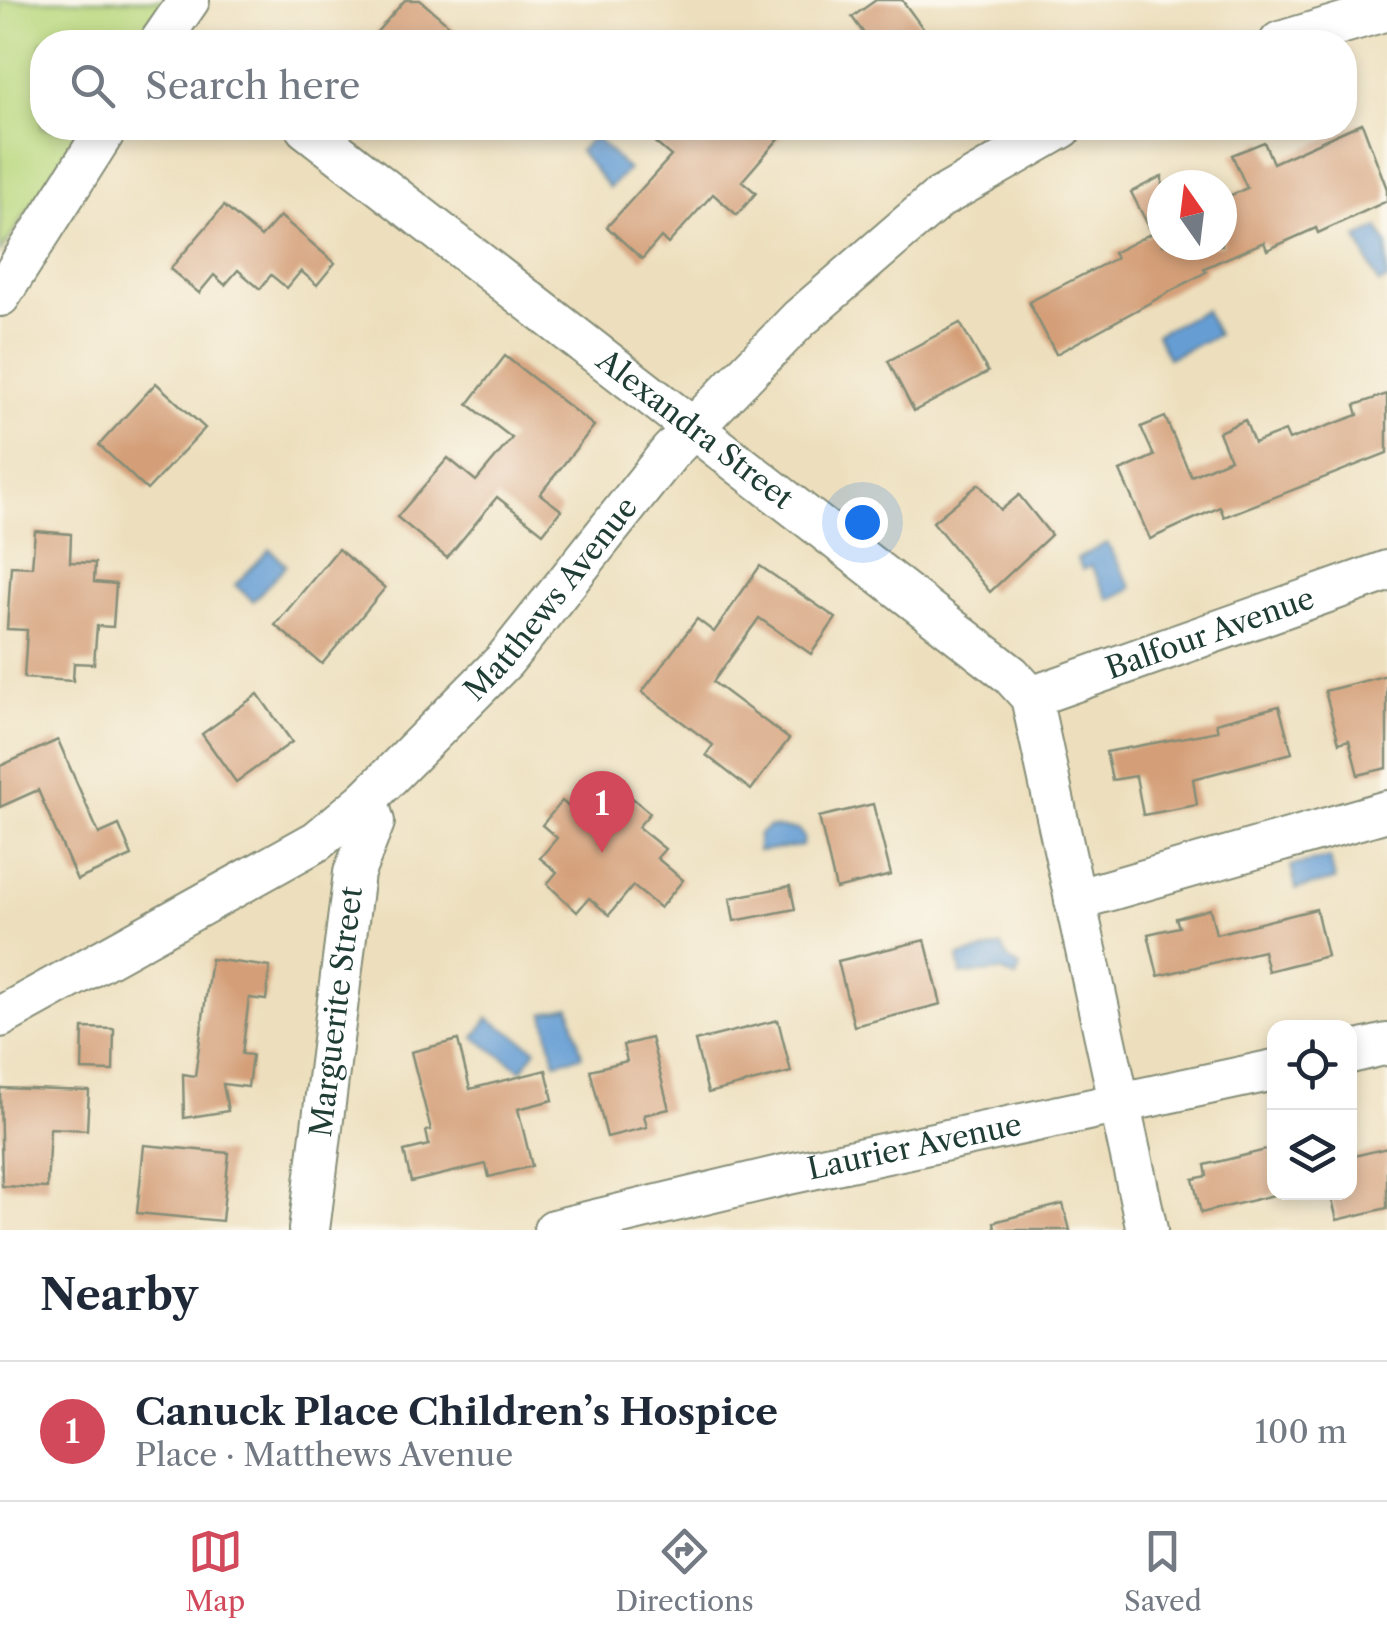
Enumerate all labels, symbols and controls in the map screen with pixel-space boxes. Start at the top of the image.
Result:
search box [30,30,1357,140]
icon: search [65,58,120,113]
text: Search here [145,62,360,109]
north arrow [1147,170,1237,260]
street label: Alexandra Street [589,341,801,517]
street label: Matthews Avenue [456,489,645,708]
your location [837,497,888,548]
street label: Balfour Avenue [1101,579,1319,687]
pin: 1 [570,770,634,853]
street label: Marguerite Street [302,884,370,1139]
map controls [1267,1020,1357,1200]
button: locate [1267,1020,1357,1110]
street label: Laurier Avenue [804,1106,1025,1187]
button: layers [1267,1110,1357,1200]
text: Nearby [40,1269,198,1321]
text: Canuck Place Children’s Hospice [135,1388,778,1435]
text: 1 [65,1412,80,1451]
text: 100 m [1255,1412,1347,1451]
text: Place · Matthews Avenue [135,1435,513,1474]
tab: Map [185,1524,245,1618]
tab: Directions [615,1524,754,1618]
tab: Saved [1124,1524,1202,1618]

